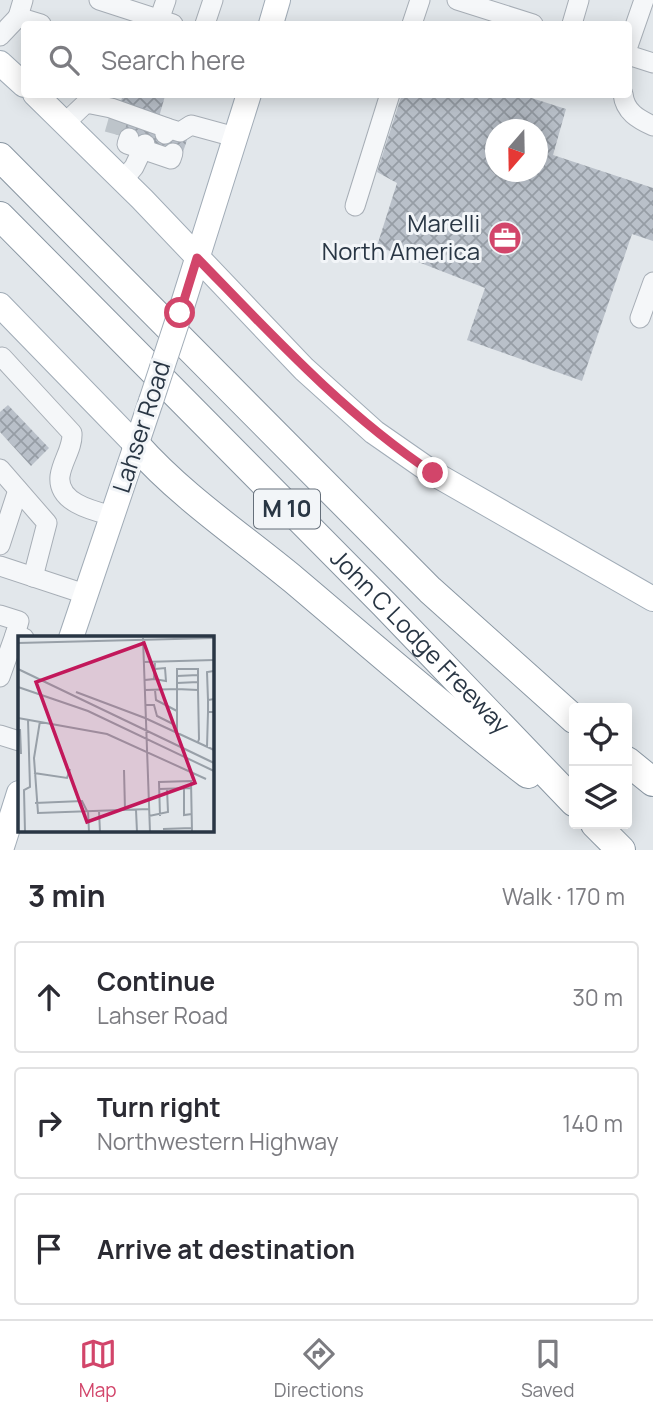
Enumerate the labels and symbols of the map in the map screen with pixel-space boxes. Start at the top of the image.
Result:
north arrow [485,119,548,182]
place label: Marelli North America [322,206,480,267]
office icon: Marelli North America [486,219,524,257]
route start [164,297,195,328]
street label: Lahser Road [104,356,177,497]
route end [417,457,448,488]
road number: M 10 [254,489,320,528]
street label: John C Lodge Freeway [324,541,518,741]
inset map [18,636,214,832]

